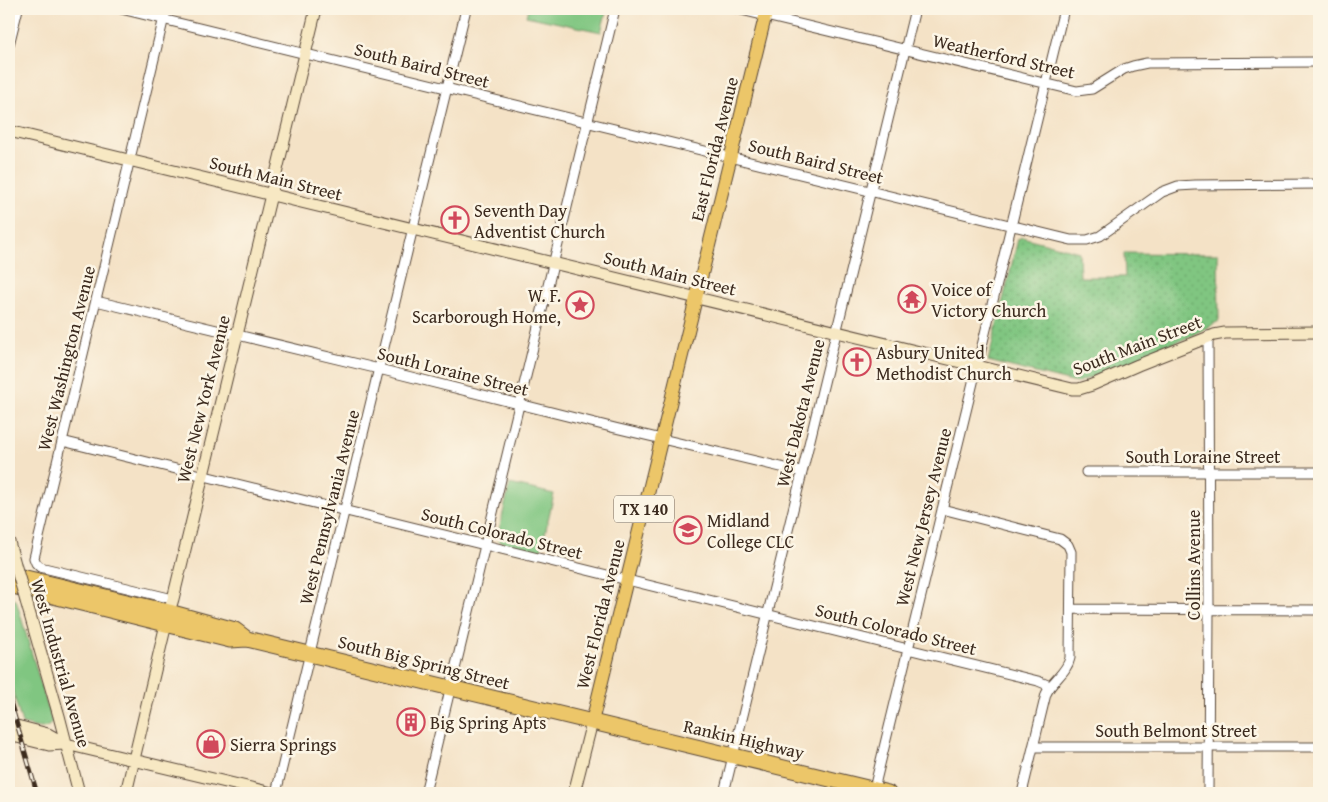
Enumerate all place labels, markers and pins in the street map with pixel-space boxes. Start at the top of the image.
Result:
place label: Seventh Day Adventist Church [474,197,605,245]
church icon: Seventh Day Adventist Church [440,205,470,235]
place label: Voice of Victory Church [931,276,1046,324]
place label: W. F. Scarborough Home, [412,282,561,330]
temple icon: Voice of Victory Church [897,284,927,314]
place icon: W. F. Scarborough Home, [565,290,595,320]
place label: Asbury United Methodist Church [876,339,1012,387]
church icon: Asbury United Methodist Church [842,347,872,377]
place label: Midland College CLC [707,507,794,555]
school or university icon: Midland College CLC [673,515,703,545]
building icon: Big Spring Apts [396,707,426,737]
place label: Big Spring Apts [430,709,546,736]
shop icon: Sierra Springs [196,729,226,759]
place label: Sierra Springs [230,731,337,758]

